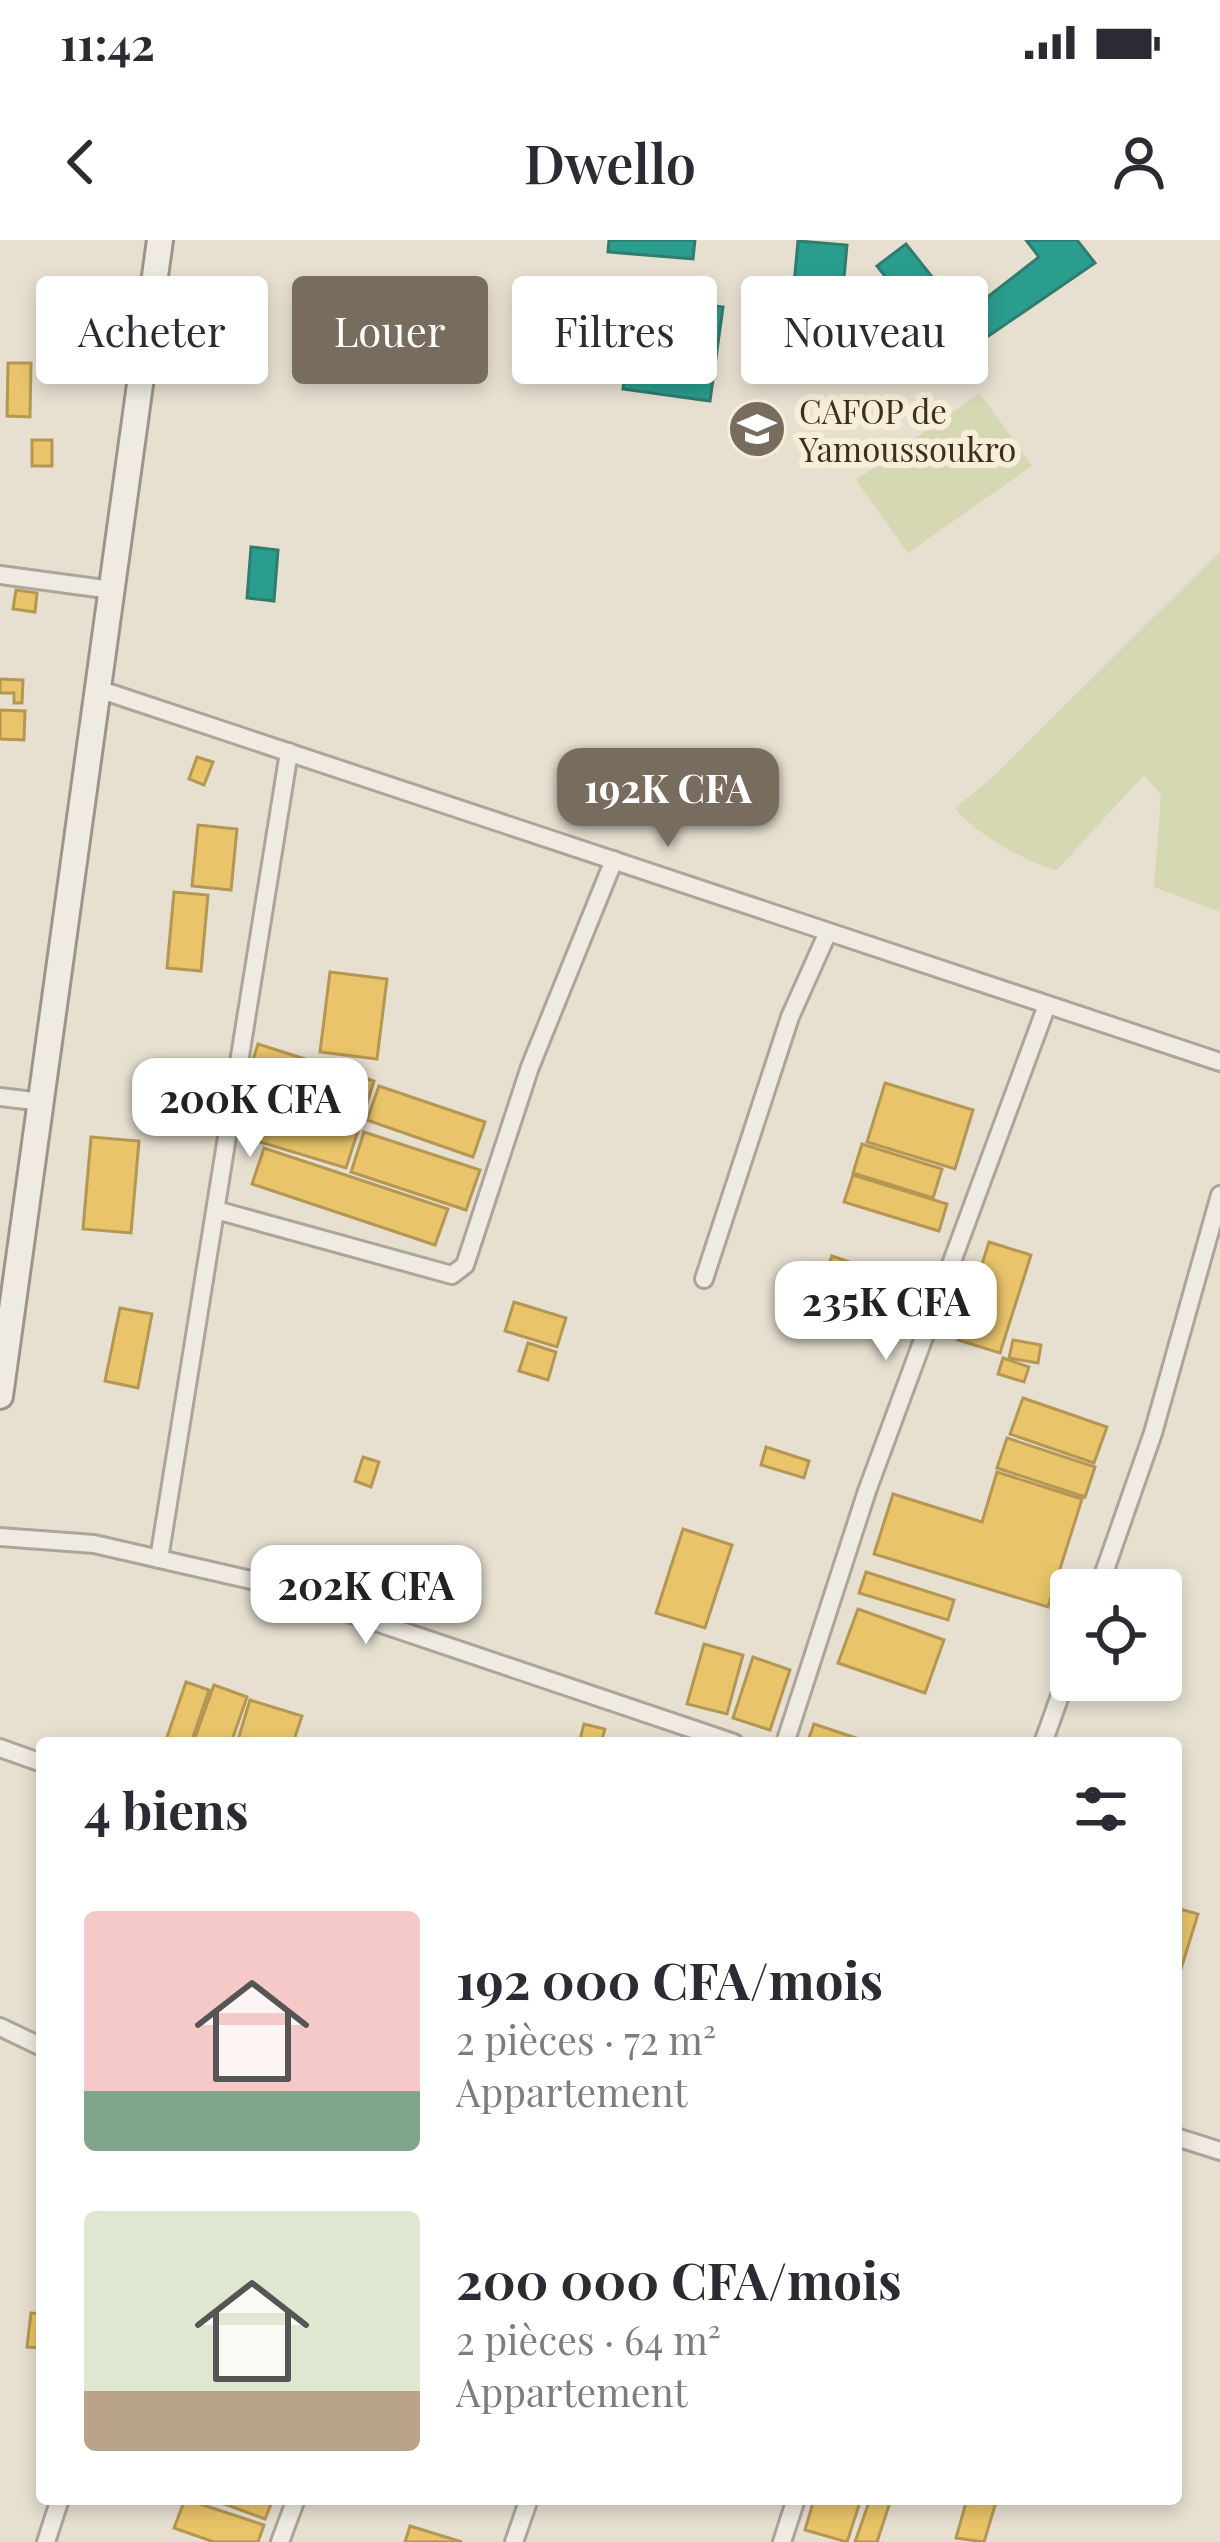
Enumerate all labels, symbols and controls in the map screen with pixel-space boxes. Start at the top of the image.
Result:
text: 11:42 [60,12,155,72]
text: Dwello [524,126,696,198]
icon: back [48,129,114,195]
icon: person [1106,129,1172,195]
chip: Acheter [36,276,268,384]
chip: Louer [292,276,488,384]
chip: Filtres [512,276,717,384]
chip: Nouveau [741,276,988,384]
place label: CAFOP de Yamoussoukro [798,388,1016,470]
school or university icon: CAFOP de Yamoussoukro [726,398,788,460]
pin: 192K CFA [544,748,792,850]
text: 192K CFA [584,761,752,813]
pin: 200K CFA [126,1058,374,1160]
text: 200K CFA [159,1071,341,1123]
pin: 235K CFA [762,1261,1010,1363]
text: 235K CFA [802,1274,970,1326]
pin: 202K CFA [242,1545,490,1647]
text: 202K CFA [278,1558,454,1610]
map controls [1050,1569,1182,1701]
button: locate [1050,1569,1182,1701]
text: 4 biens [84,1775,249,1843]
icon: filters [1068,1776,1134,1842]
text: 192 000 CFA/mois [456,1945,883,2013]
icon: home [180,1959,324,2103]
text: 2 pièces · 72 m² [456,2013,716,2065]
text: Appartement [456,2065,688,2117]
text: 200 000 CFA/mois [456,2245,902,2313]
icon: home [180,2259,324,2403]
text: 2 pièces · 64 m² [456,2313,721,2365]
text: Appartement [456,2365,688,2417]

